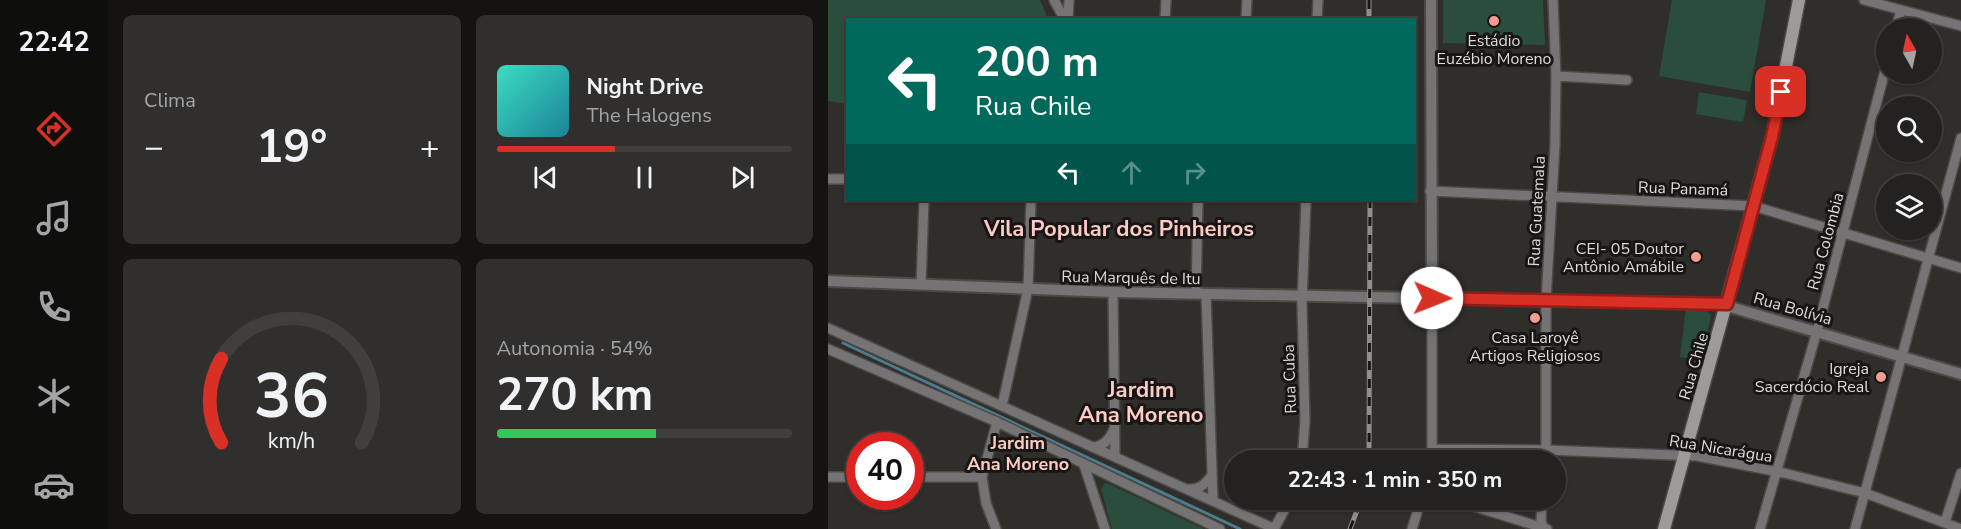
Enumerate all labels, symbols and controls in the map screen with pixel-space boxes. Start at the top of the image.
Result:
marker: Estádio Euzébio Moreno [1487,14,1501,28]
north arrow [1876,18,1942,84]
map controls [1876,18,1942,240]
text: 22:42 [18,24,90,61]
place label: Estádio Euzébio Moreno [1437,30,1552,70]
text: 200 m [975,34,1099,91]
icon: left [876,42,954,120]
pin [1755,66,1806,117]
text: Night Drive [587,72,703,102]
icon: arrive [1764,75,1797,108]
text: Clima [144,87,196,114]
text: Rua Chile [975,88,1091,125]
button: search [1876,96,1942,162]
text: The Halogens [587,102,712,129]
icon: directions [33,108,75,150]
text: 19° [256,117,327,178]
text: − [144,125,164,170]
text: + [420,125,440,170]
street label: Rua Guatemala [1523,155,1551,267]
icon: left [1052,156,1085,189]
icon: ahead [1115,156,1148,189]
icon: right [1178,156,1211,189]
icon: previous [529,161,562,194]
icon: pause [628,161,661,194]
icon: next [726,161,759,194]
button: layers [1876,174,1942,240]
street label: Rua Panamá [1637,176,1728,202]
street label: Rua Colombia [1802,190,1850,292]
icon: music [33,197,75,239]
district label: Vila Popular dos Pinheiros [983,214,1254,244]
place label: CEI- 05 Doutor Antônio Amábile [1563,238,1684,278]
marker: CEI- 05 Doutor Antônio Amábile [1689,250,1703,264]
street label: Rua Marquês de Itu [1061,266,1201,290]
position arrow [1400,266,1464,330]
icon: phone [33,286,75,328]
street label: Rua Bolívia [1751,287,1835,331]
marker: Casa Laroyê Artigos Religiosos [1528,311,1542,325]
place label: Casa Laroyê Artigos Religiosos [1470,327,1600,367]
street label: Rua Chile [1674,330,1714,402]
text: Autonomia · 54% [497,335,653,362]
street label: Rua Cuba [1278,344,1302,414]
text: 36 [254,354,329,439]
place label: Igreja Sacerdócio Real [1755,358,1869,398]
text: 270 km [497,365,653,426]
marker: Igreja Sacerdócio Real [1874,370,1888,384]
icon: climate [33,375,75,417]
district label: Jardim Ana Moreno [1079,375,1203,430]
text: km/h [268,427,315,457]
street label: Rua Nicarágua [1667,430,1774,468]
district label: Jardim Ana Moreno [967,431,1069,476]
speed limit sign: 40 [846,432,924,510]
icon: car [33,464,75,506]
text: 22:43 · 1 min · 350 m [1288,465,1502,495]

